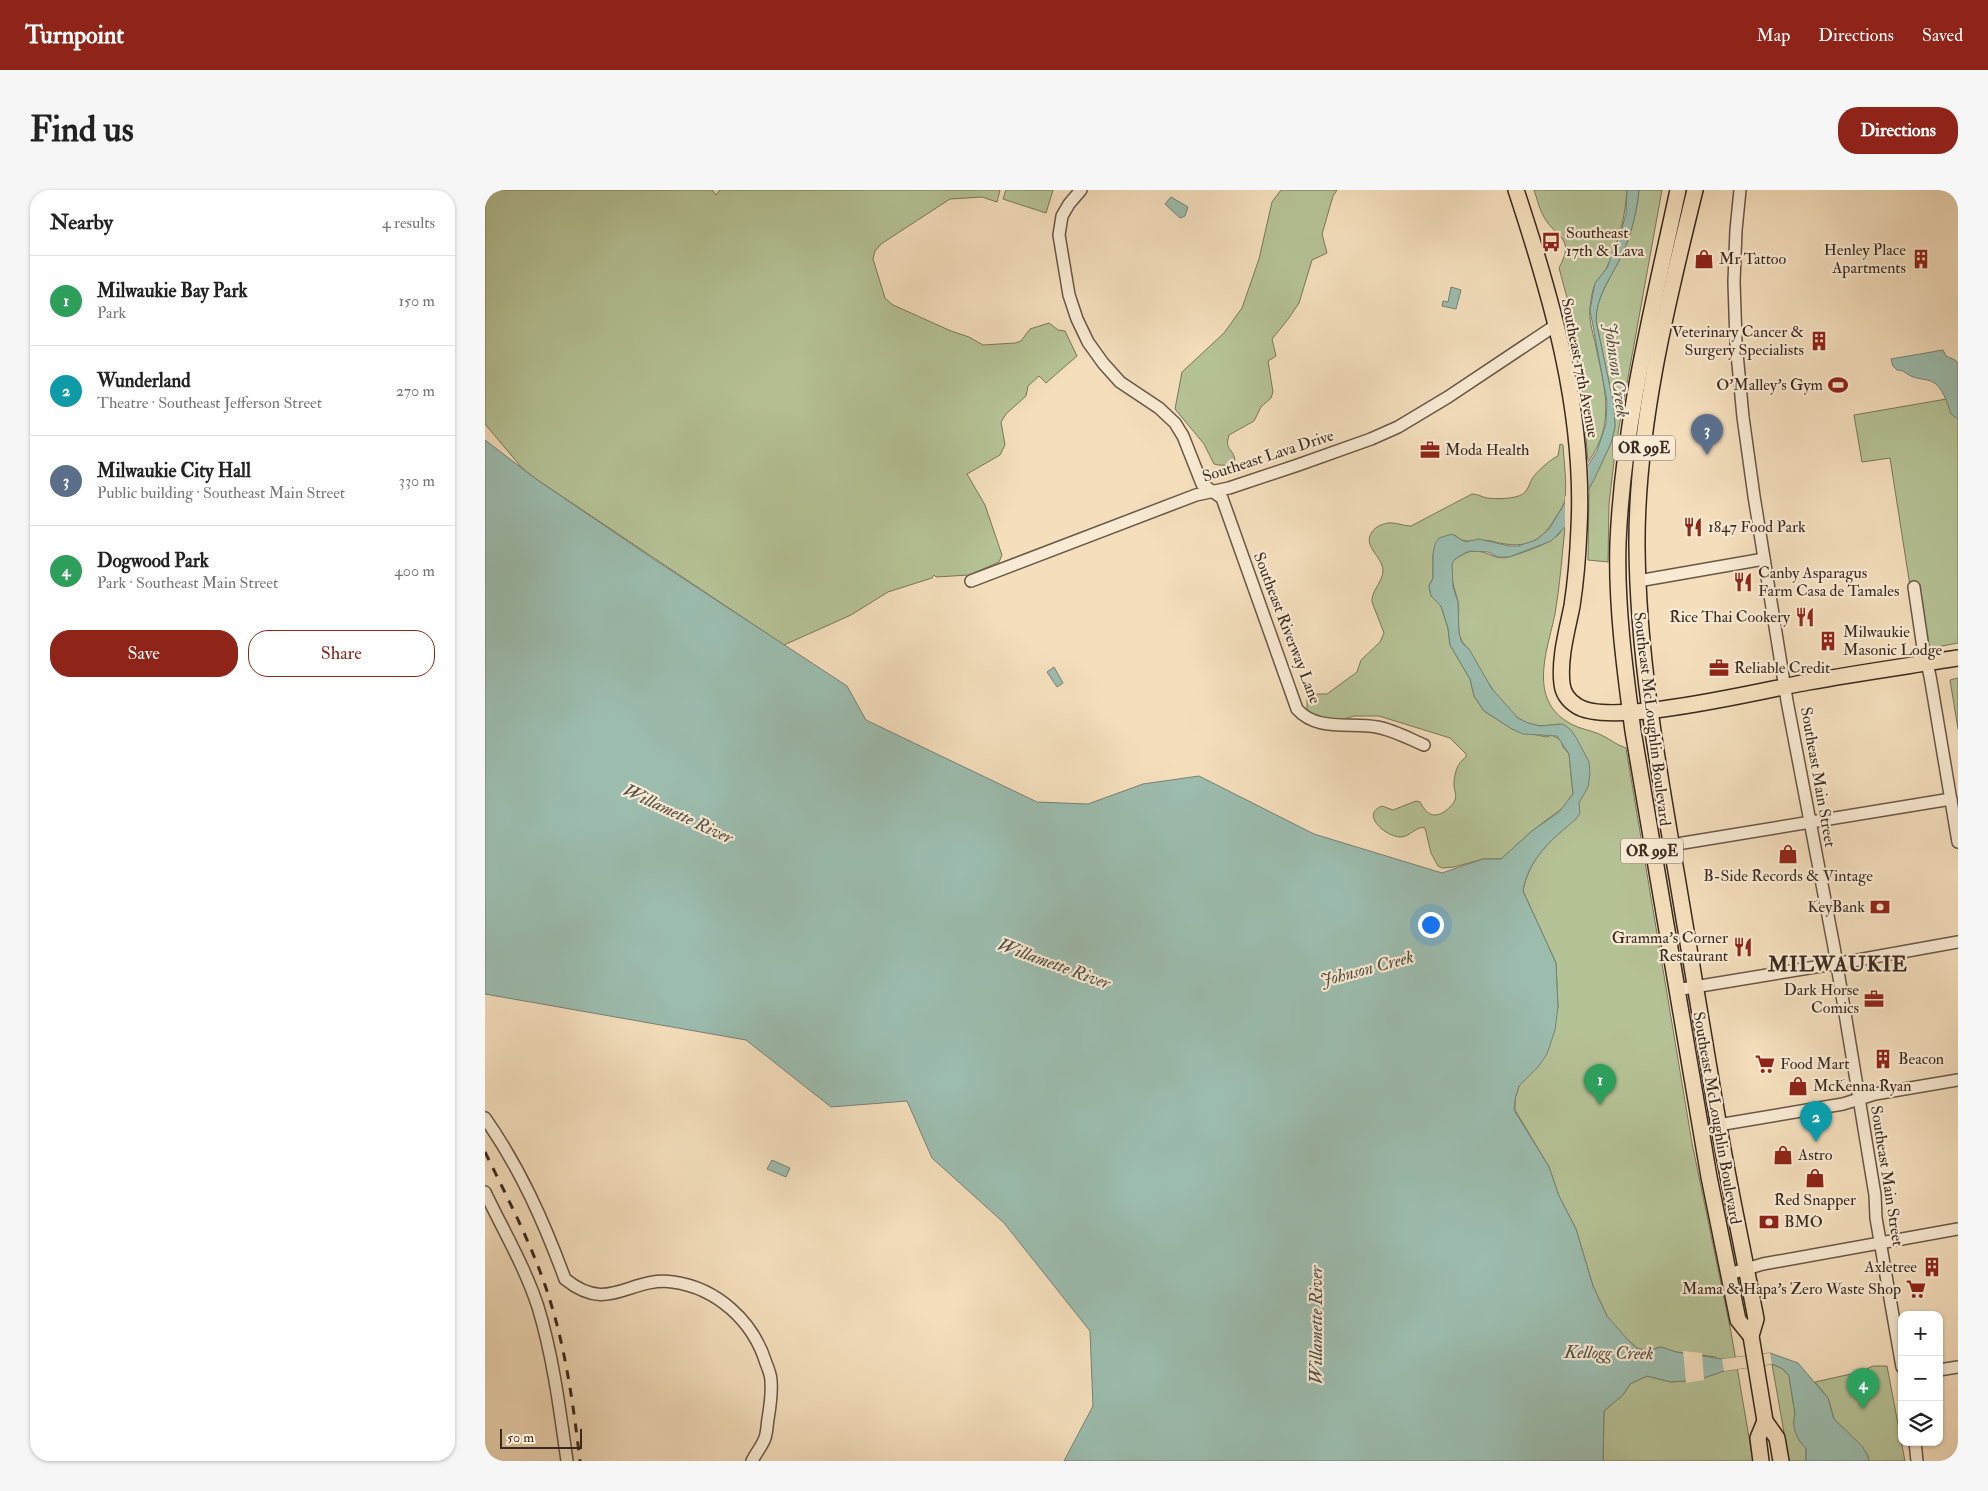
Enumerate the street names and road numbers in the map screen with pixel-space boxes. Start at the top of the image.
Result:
street label: Southeast 17th Avenue [1557,296,1603,440]
street label: Southeast Lava Drive [1200,425,1337,487]
road number: OR 99E [1613,436,1675,460]
street label: Southeast Riverway Lane [1249,549,1325,707]
street label: Southeast McLoughlin Boulevard [1629,611,1675,827]
street label: Southeast Main Street [1796,705,1840,849]
road number: OR 99E [1621,838,1683,864]
street label: Southeast McLoughlin Boulevard [1688,1010,1746,1226]
street label: Southeast Main Street [1866,1104,1908,1248]

